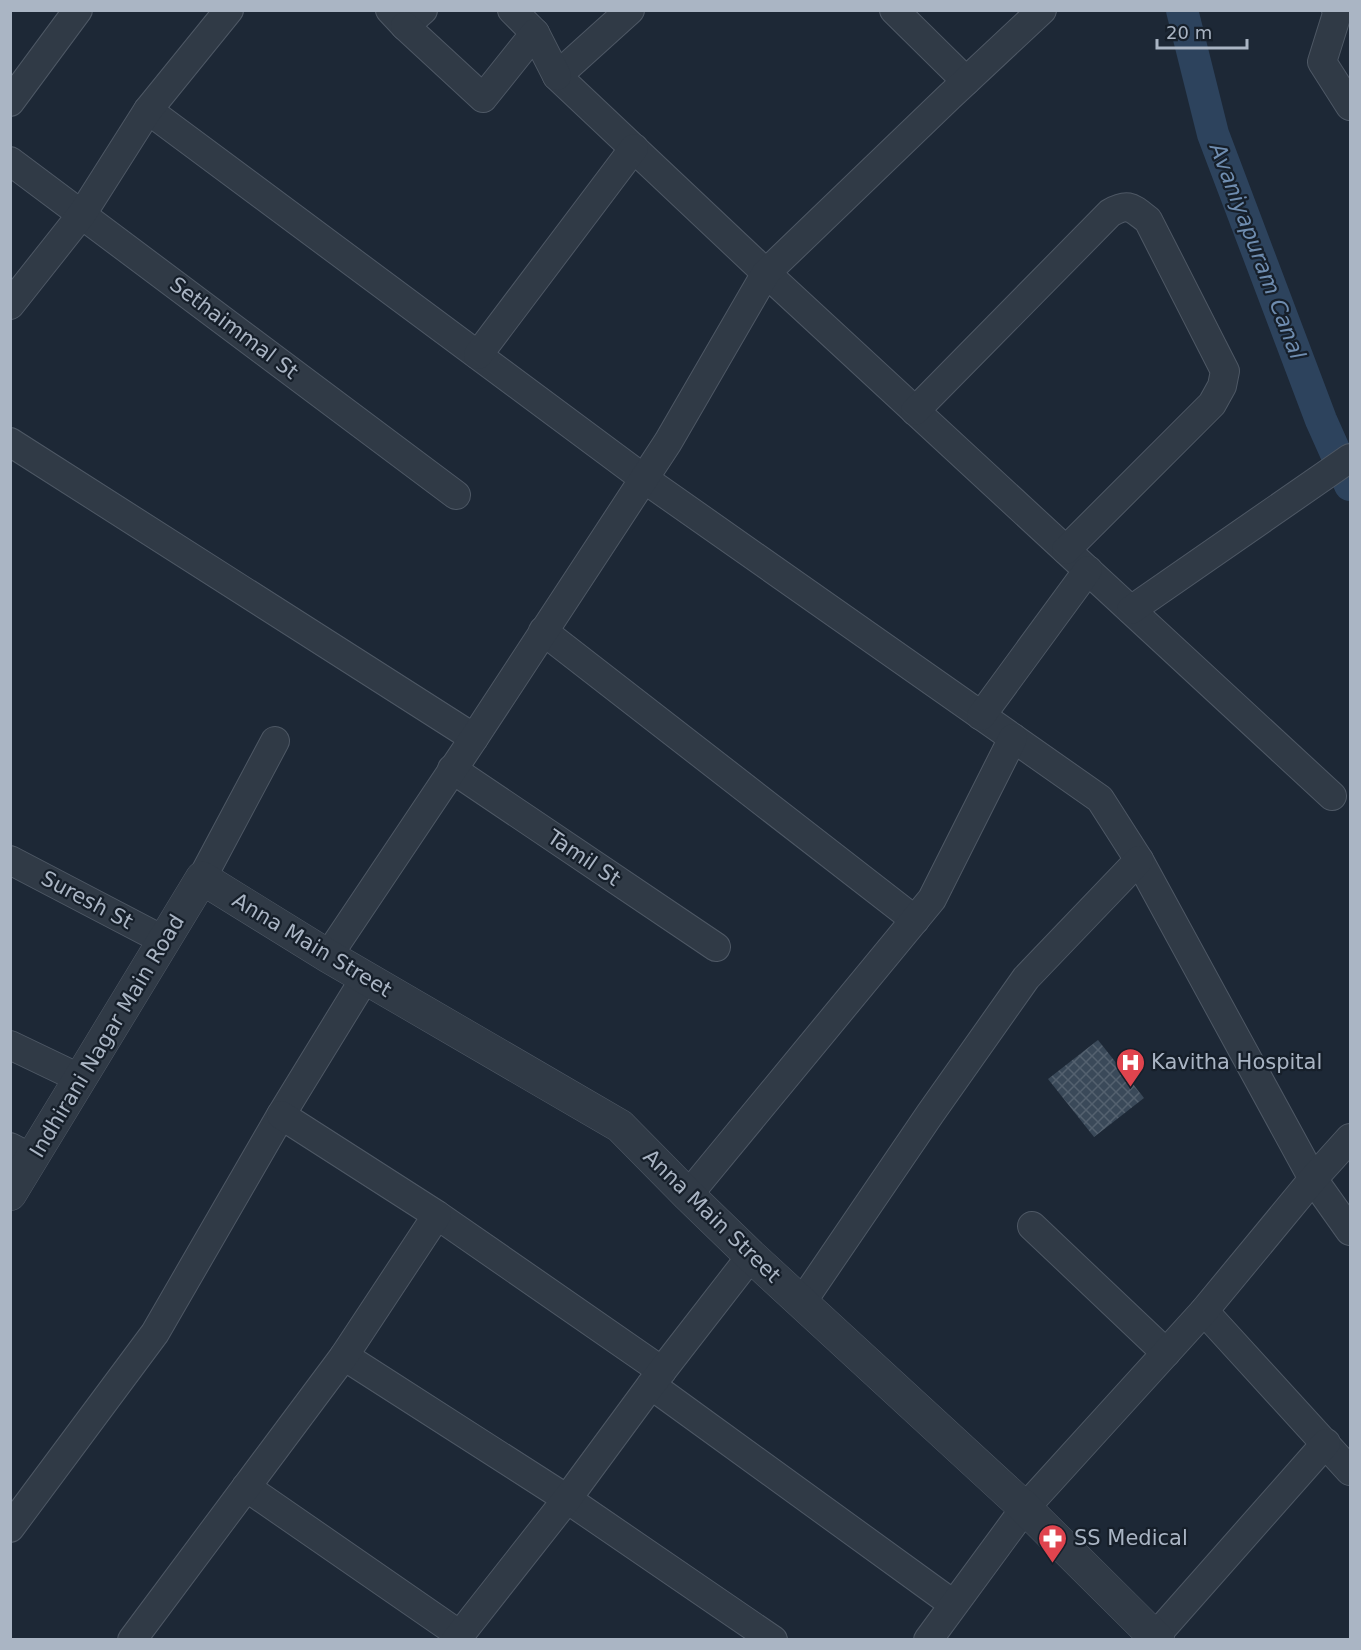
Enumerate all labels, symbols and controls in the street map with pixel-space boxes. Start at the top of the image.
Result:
scale bar [1157,12,1247,50]
text: 20 m [1166,22,1212,43]
water label: Avaniyapuram Canal [1204,138,1310,363]
street label: Sethaimmal St [165,272,303,384]
street label: Tamil St [542,824,625,891]
street label: Suresh St [37,866,137,934]
street label: Anna Main Street [228,888,396,1002]
street label: Indhirani Nagar Main Road [25,910,189,1162]
hospital icon: Kavitha Hospital [1114,1046,1146,1088]
place label: Kavitha Hospital [1151,1050,1322,1074]
street label: Anna Main Street [639,1144,785,1288]
pharmacy icon: SS Medical [1037,1522,1069,1564]
place label: SS Medical [1074,1526,1188,1550]

